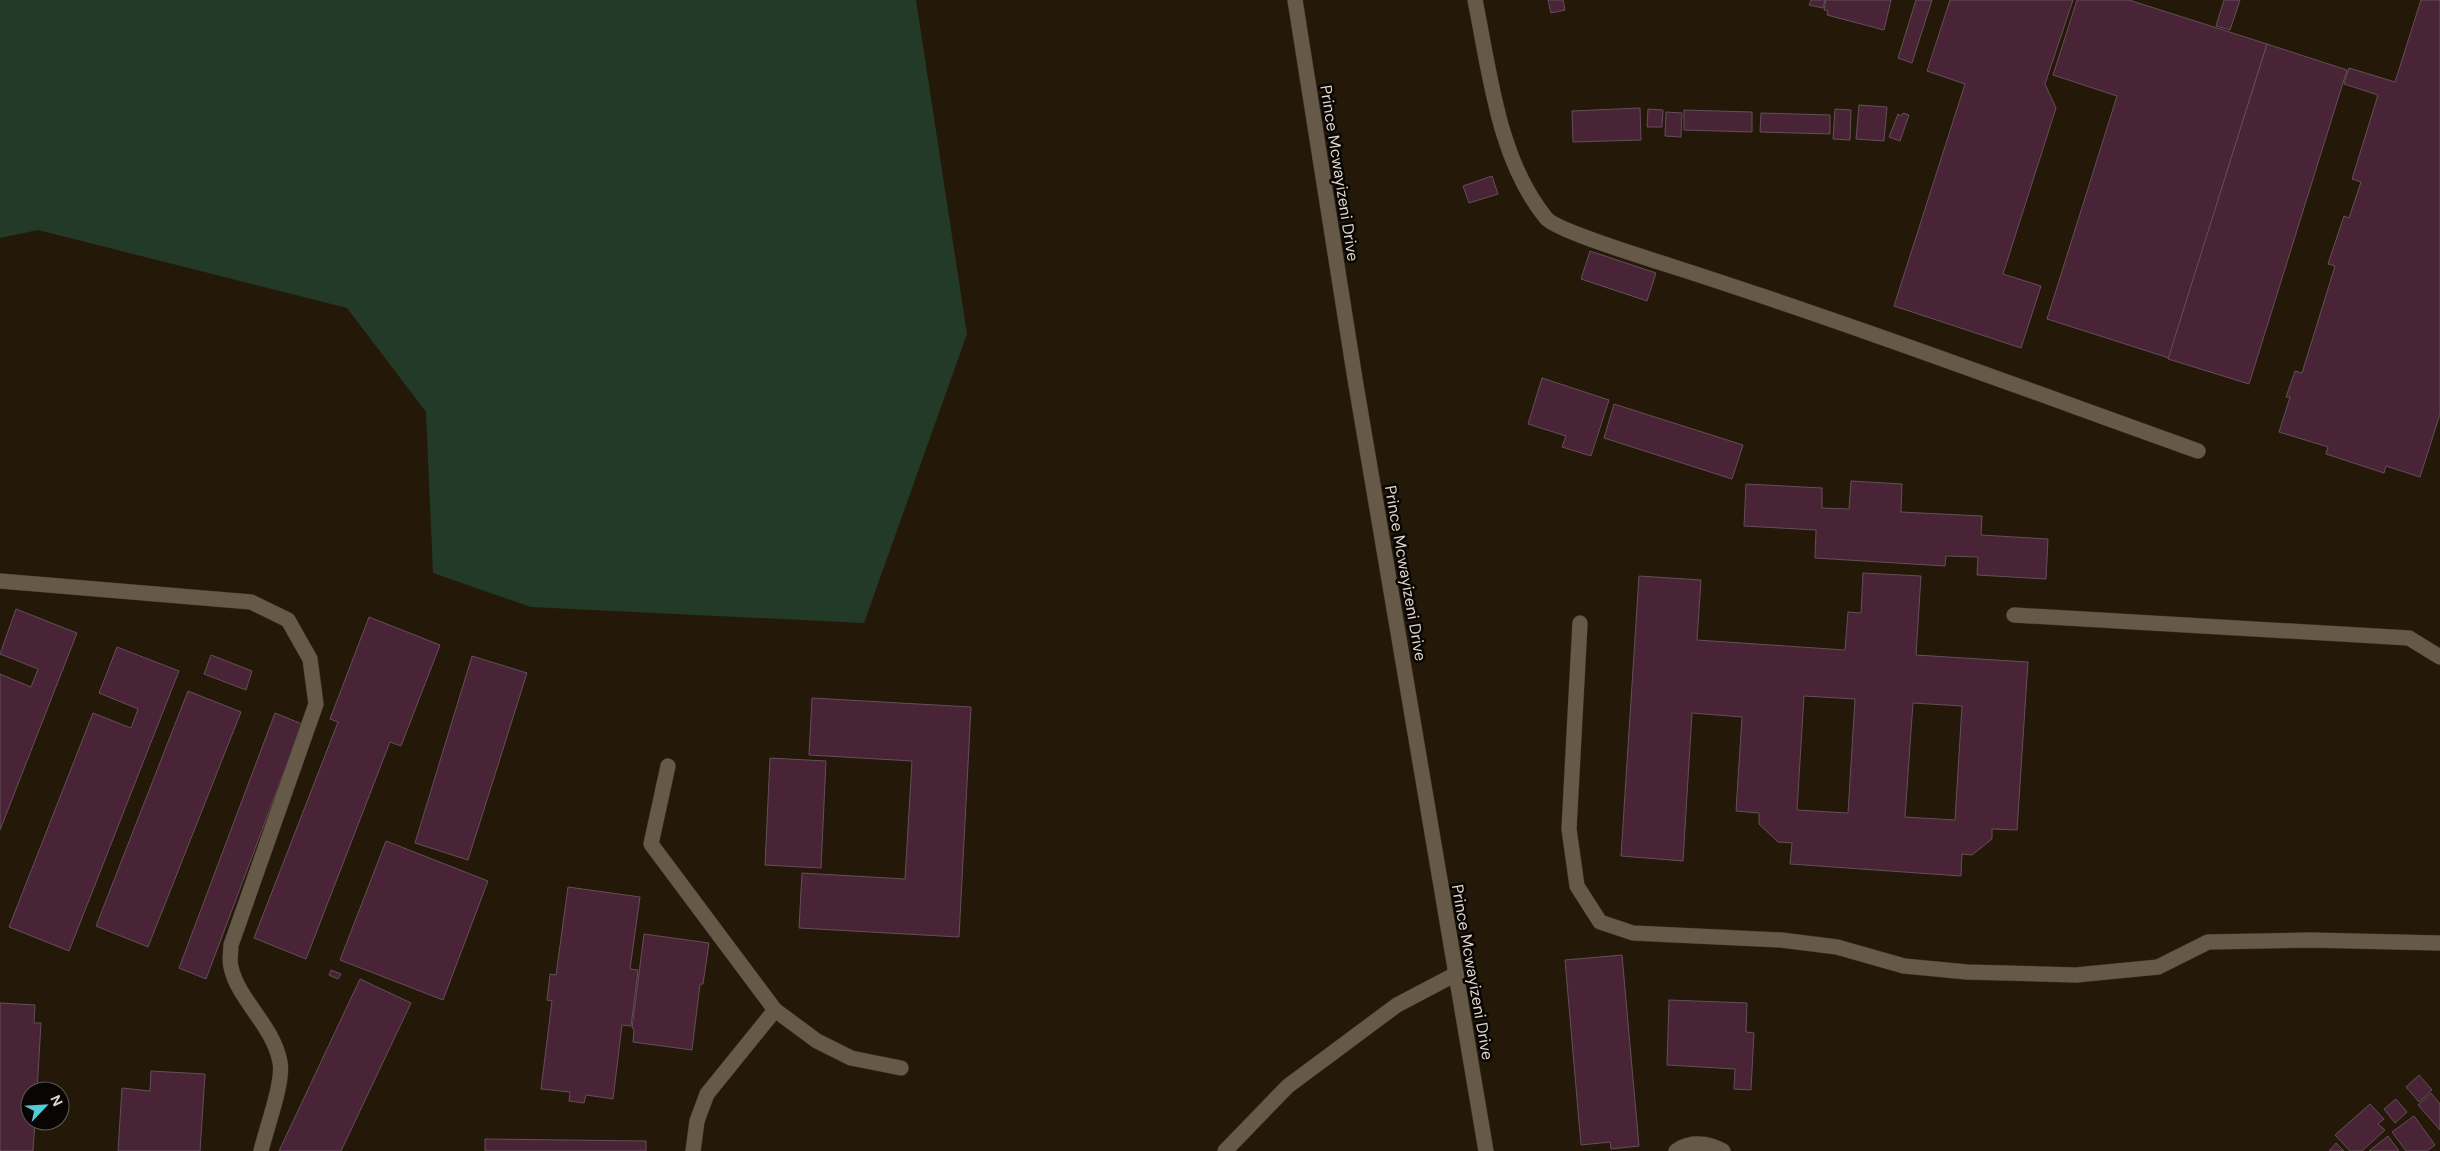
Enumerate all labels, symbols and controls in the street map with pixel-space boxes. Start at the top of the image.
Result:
street label: Prince Mcwayizeni Drive [1315,84,1364,263]
street label: Prince Mcwayizeni Drive [1380,484,1431,663]
street label: Prince Mcwayizeni Drive [1447,883,1498,1062]
north arrow [20,1081,70,1131]
text: N [46,1092,67,1109]

